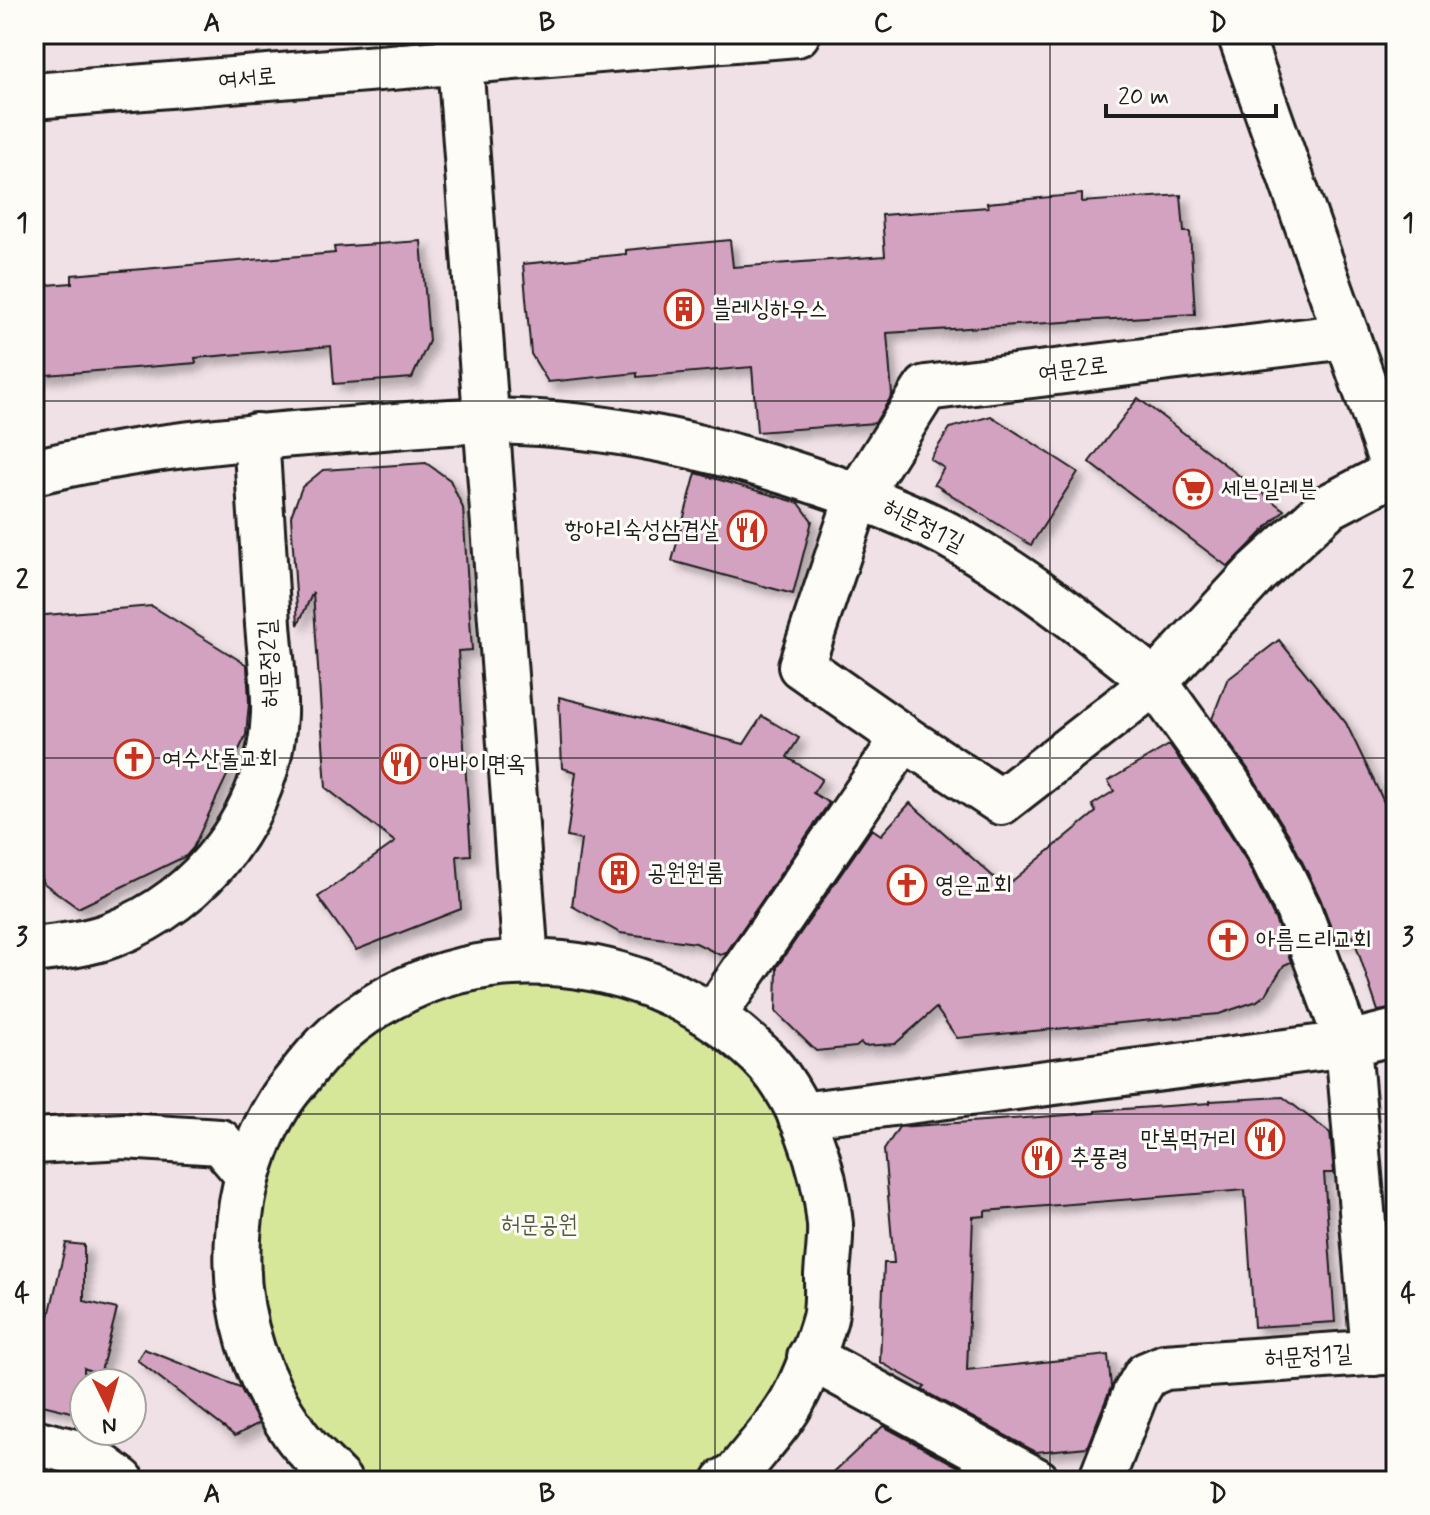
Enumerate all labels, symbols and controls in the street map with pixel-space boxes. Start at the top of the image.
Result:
text: A [203,7,221,41]
text: B [539,7,555,41]
text: C [874,7,893,41]
text: D [1209,7,1227,41]
street label: 여서로 [217,61,277,97]
scale bar [1106,68,1276,118]
text: 20 m [1118,82,1169,113]
text: 1 [16,207,28,241]
text: 1 [1402,207,1414,241]
building icon: 블레싱하우스 [663,288,705,330]
place label: 블레싱하우스 [712,294,828,325]
street label: 여문2로 [1037,350,1109,390]
supermarket icon: 세븐일레븐 [1172,468,1214,510]
place label: 세븐일레븐 [1221,474,1318,505]
street label: 허문정1길 [877,493,969,559]
restaurant icon: 항아리숙성삼겹살 [726,509,768,551]
place label: 항아리숙성삼겹살 [565,515,719,546]
text: 2 [16,564,29,598]
text: 2 [1402,564,1415,598]
street label: 허문정2길 [252,619,288,709]
church icon: 여수산돌교회 [113,738,155,780]
restaurant icon: 아바이면옥 [380,743,422,785]
place label: 여수산돌교회 [162,744,278,775]
place label: 아바이면옥 [429,749,526,780]
building icon: 공원원룸 [598,852,640,894]
place label: 공원원룸 [647,858,724,889]
church icon: 영은교회 [886,864,928,906]
place label: 영은교회 [935,870,1012,901]
church icon: 아름드리교회 [1207,919,1249,961]
text: 3 [16,921,28,955]
text: 3 [1402,921,1414,955]
place label: 아름드리교회 [1256,925,1372,956]
restaurant icon: 만복먹거리 [1244,1118,1286,1160]
place label: 만복먹거리 [1140,1124,1237,1155]
restaurant icon: 추풍령 [1021,1137,1063,1179]
place label: 추풍령 [1070,1143,1128,1174]
park label: 허문공원 [500,1210,578,1241]
text: 4 [14,1278,30,1312]
text: 4 [1400,1278,1416,1312]
street label: 허문정1길 [1263,1338,1353,1376]
north arrow [68,1367,148,1447]
text: N [101,1410,118,1440]
text: A [203,1478,221,1512]
text: B [539,1478,555,1512]
text: C [874,1478,893,1512]
text: D [1209,1478,1227,1512]

